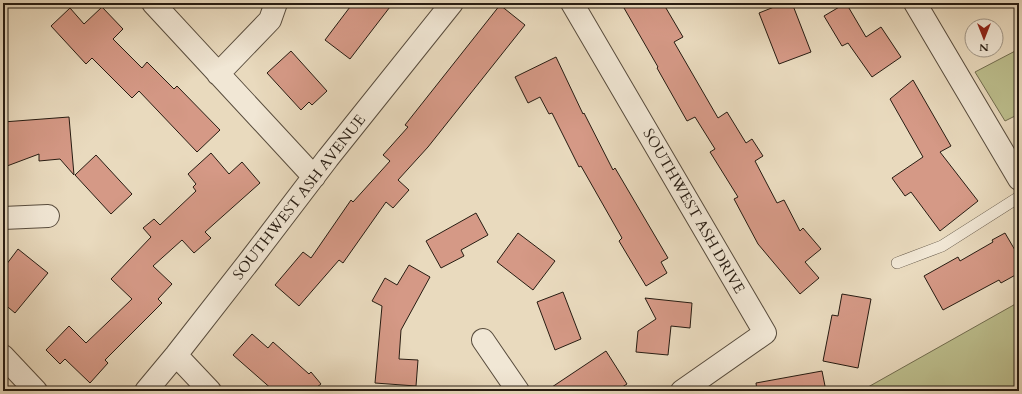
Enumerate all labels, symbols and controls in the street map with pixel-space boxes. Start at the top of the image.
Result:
north arrow [964,18,1004,58]
text: N [979,40,989,55]
street label: SOUTHWEST ASH AVENUE [228,110,370,284]
street label: SOUTHWEST ASH DRIVE [638,125,750,297]

